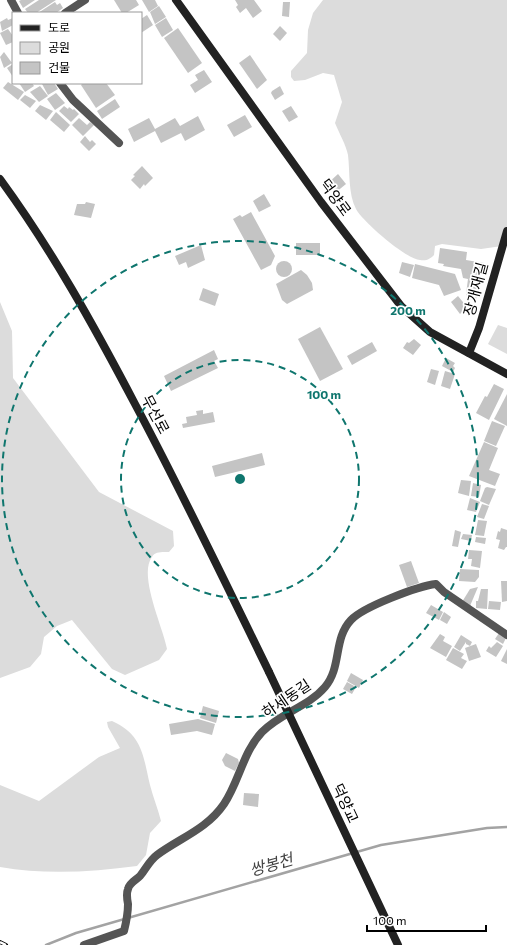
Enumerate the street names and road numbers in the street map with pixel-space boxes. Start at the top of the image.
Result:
street label: 덕양로 [317,175,355,219]
street label: 장개재길 [459,260,491,318]
street label: 무선로 [138,391,174,437]
street label: 하세동길 [258,675,314,721]
street label: 덕양교 [329,780,363,826]

